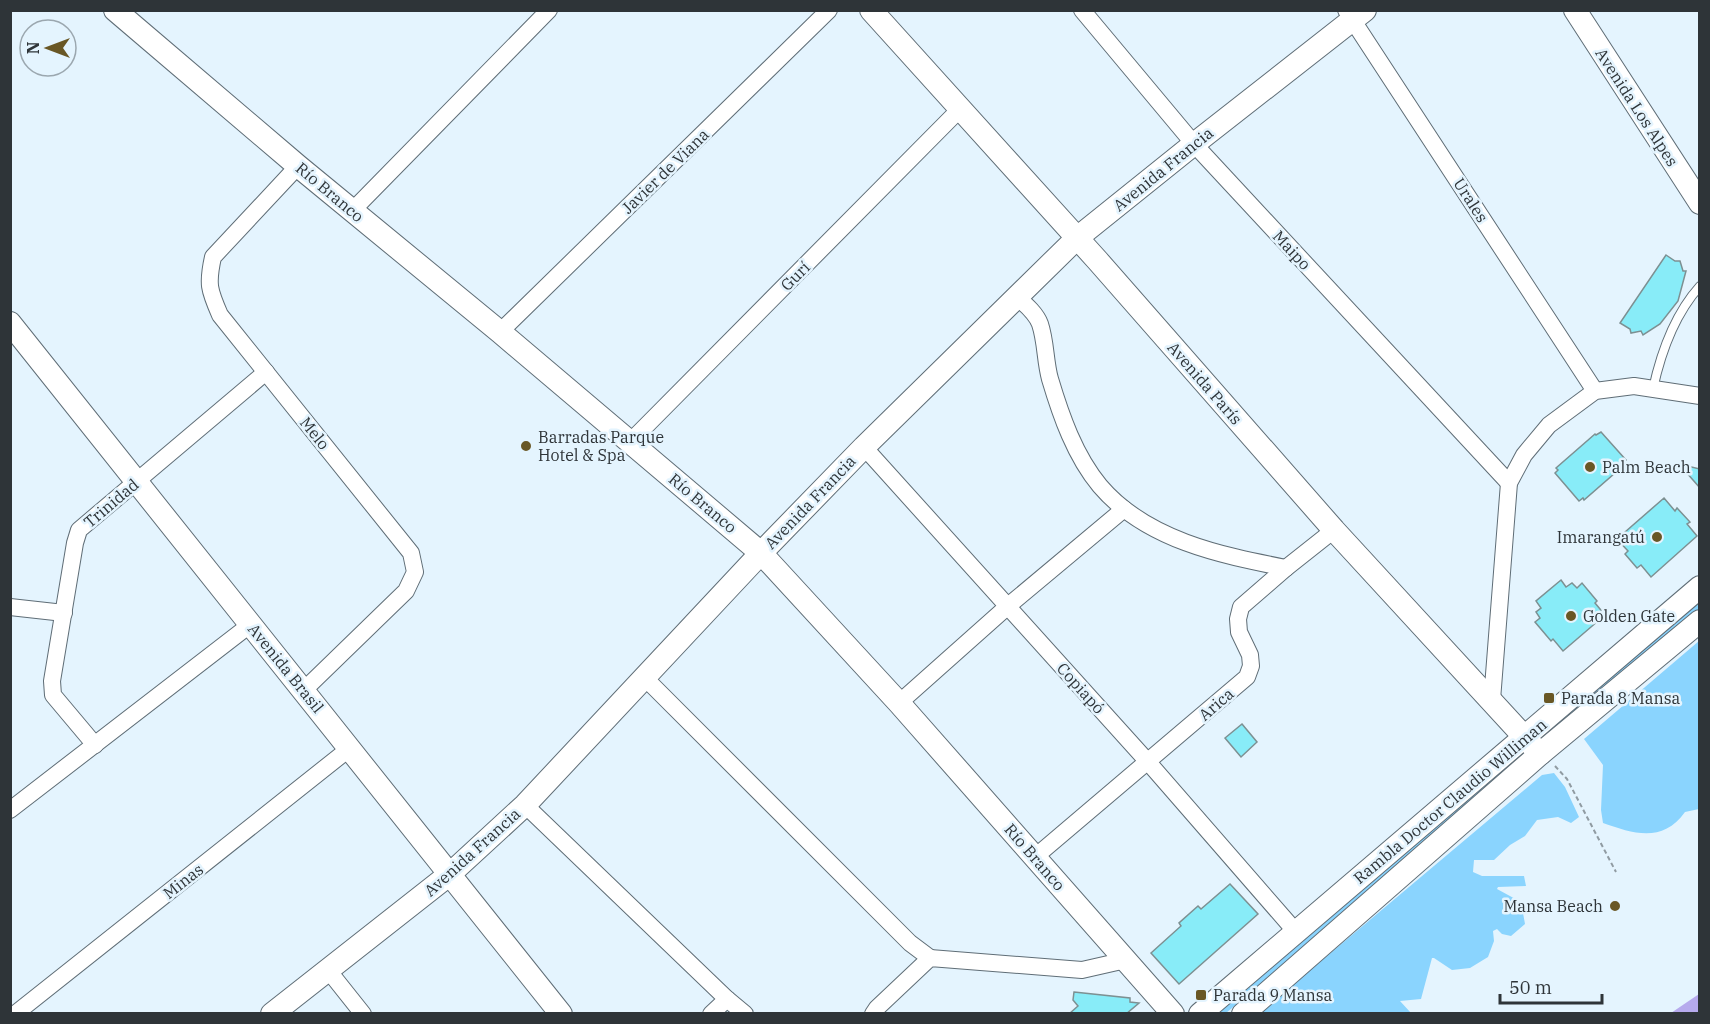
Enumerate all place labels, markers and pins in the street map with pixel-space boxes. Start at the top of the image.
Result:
place label: Barradas Parque Hotel & Spa [538,427,664,465]
marker: Barradas Parque Hotel & Spa [519,439,533,453]
place label: Palm Beach [1602,457,1691,477]
marker: Palm Beach [1583,460,1597,474]
place label: Imarangatú [1557,527,1645,547]
marker: Imarangatú [1650,530,1664,544]
place label: Golden Gate [1583,606,1675,626]
marker: Golden Gate [1564,609,1578,623]
place label: Parada 8 Mansa [1561,688,1681,708]
marker: Parada 8 Mansa [1542,691,1556,705]
place label: Mansa Beach [1503,896,1603,916]
marker: Mansa Beach [1608,899,1622,913]
place label: Parada 9 Mansa [1213,985,1333,1005]
marker: Parada 9 Mansa [1194,988,1208,1002]

